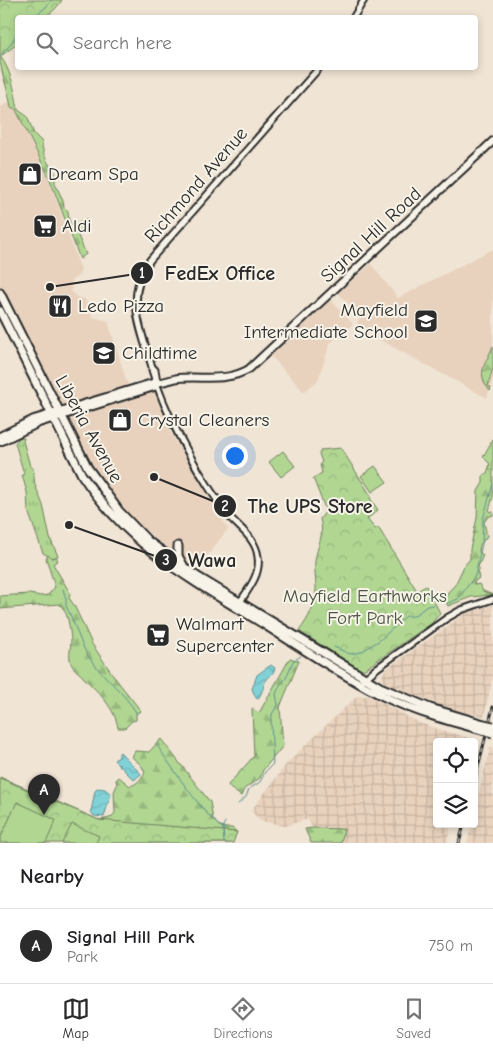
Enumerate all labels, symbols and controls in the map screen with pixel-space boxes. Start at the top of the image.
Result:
search box [15,15,478,70]
icon: search [33,29,61,57]
text: Search here [73,32,172,54]
street label: Richmond Avenue [140,123,252,247]
shop icon: Dream Spa [17,161,43,187]
place label: Dream Spa [48,163,139,185]
street label: Signal Hill Road [316,183,426,287]
supermarket icon: Aldi [32,213,58,239]
place label: Aldi [62,215,92,237]
callout: FedEx Office [129,256,285,291]
text: FedEx Office [165,262,275,285]
text: 1 [139,264,145,282]
restaurant icon: Ledo Pizza [47,293,73,319]
place label: Ledo Pizza [78,295,164,317]
place label: Mayfield Intermediate School [244,299,408,343]
school or university icon: Mayfield Intermediate School [413,308,439,334]
school or university icon: Childtime [91,340,117,366]
place label: Childtime [122,342,197,364]
street label: Liberia Avenue [50,371,128,487]
shop icon: Crystal Cleaners [107,407,133,433]
place label: Crystal Cleaners [138,409,270,431]
your location [222,443,248,469]
callout: The UPS Store [212,489,382,524]
text: The UPS Store [247,495,373,518]
text: 2 [221,497,229,515]
callout: Wawa [153,543,247,578]
text: Wawa [188,549,236,572]
text: 3 [162,551,170,569]
park label: Mayfield Earthworks Fort Park [283,585,447,629]
place label: Walmart Supercenter [176,613,274,657]
supermarket icon: Walmart Supercenter [145,622,171,648]
map controls [433,738,478,828]
button: locate [433,738,478,783]
pin: A [28,774,60,815]
button: layers [433,783,478,828]
text: Nearby [20,864,84,888]
text: Signal Hill Park [67,926,195,948]
text: A [32,937,40,955]
text: 750 m [428,937,473,955]
text: Park [67,948,98,966]
tab: Map [62,995,90,1042]
tab: Directions [213,995,273,1042]
tab: Saved [396,995,431,1042]

